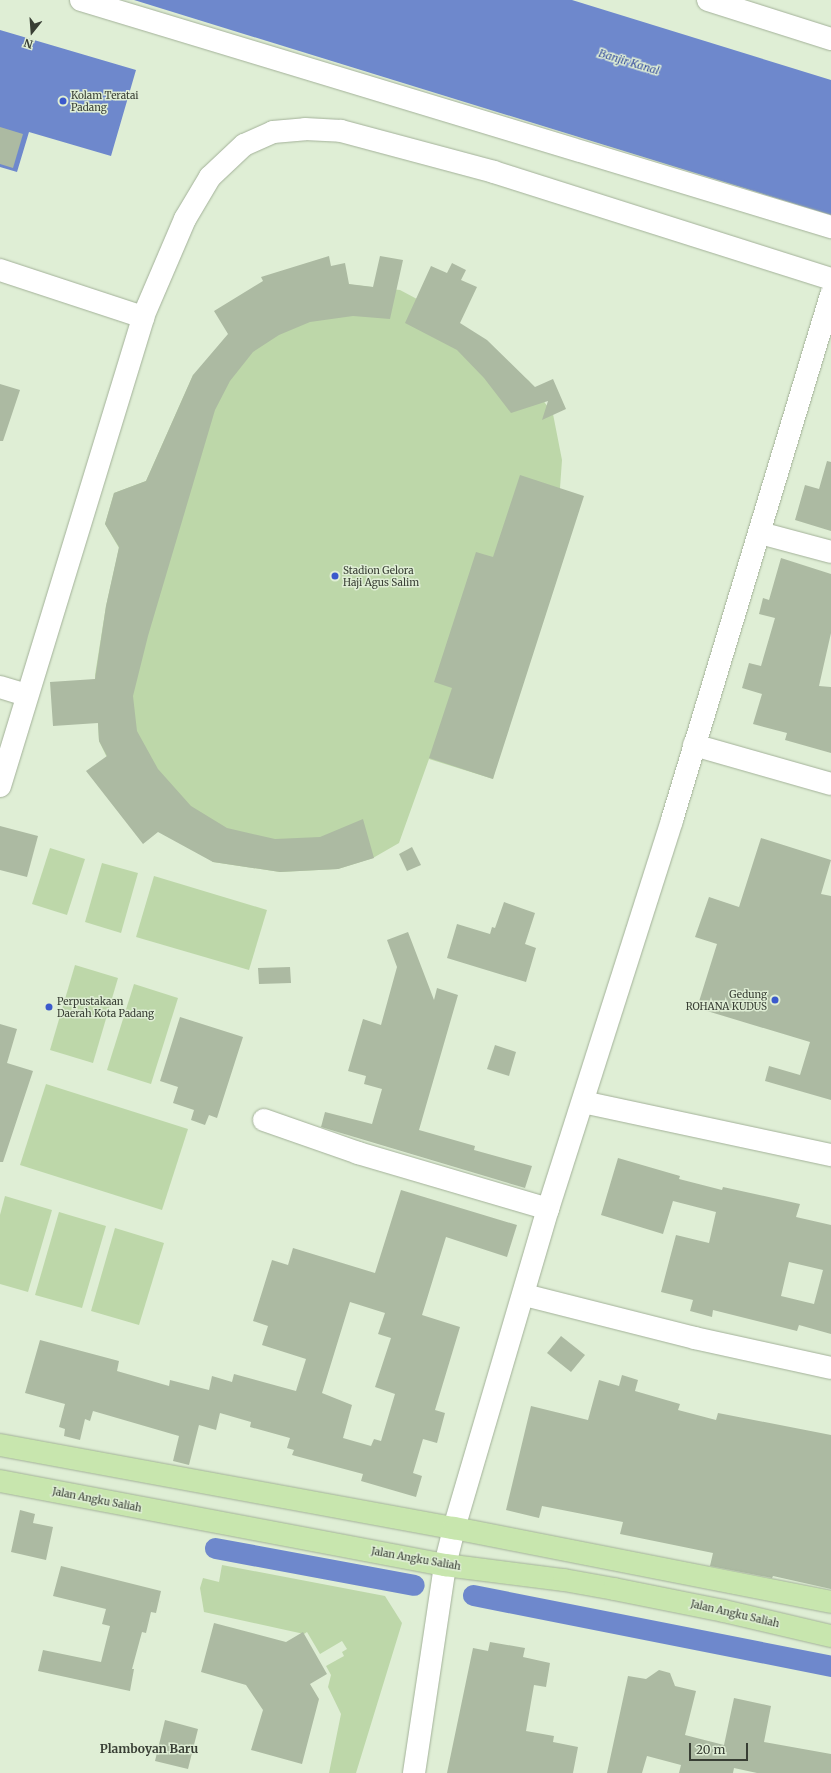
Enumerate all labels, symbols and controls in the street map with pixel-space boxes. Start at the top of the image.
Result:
north arrow [12,12,52,52]
text: N [22,36,35,51]
water label: Banjir Kanal [597,46,661,78]
place label: Kolam Teratai Padang [71,89,139,112]
marker: Kolam Teratai Padang [58,96,68,106]
place label: Stadion Gelora Haji Agus Salim [343,564,419,588]
marker: Stadion Gelora Haji Agus Salim [330,571,340,581]
place label: Gedung ROHANA KUDUS [686,988,767,1012]
place label: Perpustakaan Daerah Kota Padang [57,995,154,1018]
marker: Gedung ROHANA KUDUS [770,995,780,1005]
marker: Perpustakaan Daerah Kota Padang [44,1002,54,1012]
street label: Jalan Angku Saliah [51,1485,143,1515]
street label: Jalan Angku Saliah [370,1545,462,1573]
street label: Jalan Angku Saliah [689,1598,781,1630]
scale bar [691,1735,750,1761]
district label: Plamboyan Baru [100,1742,198,1756]
text: 20 m [696,1742,725,1757]

